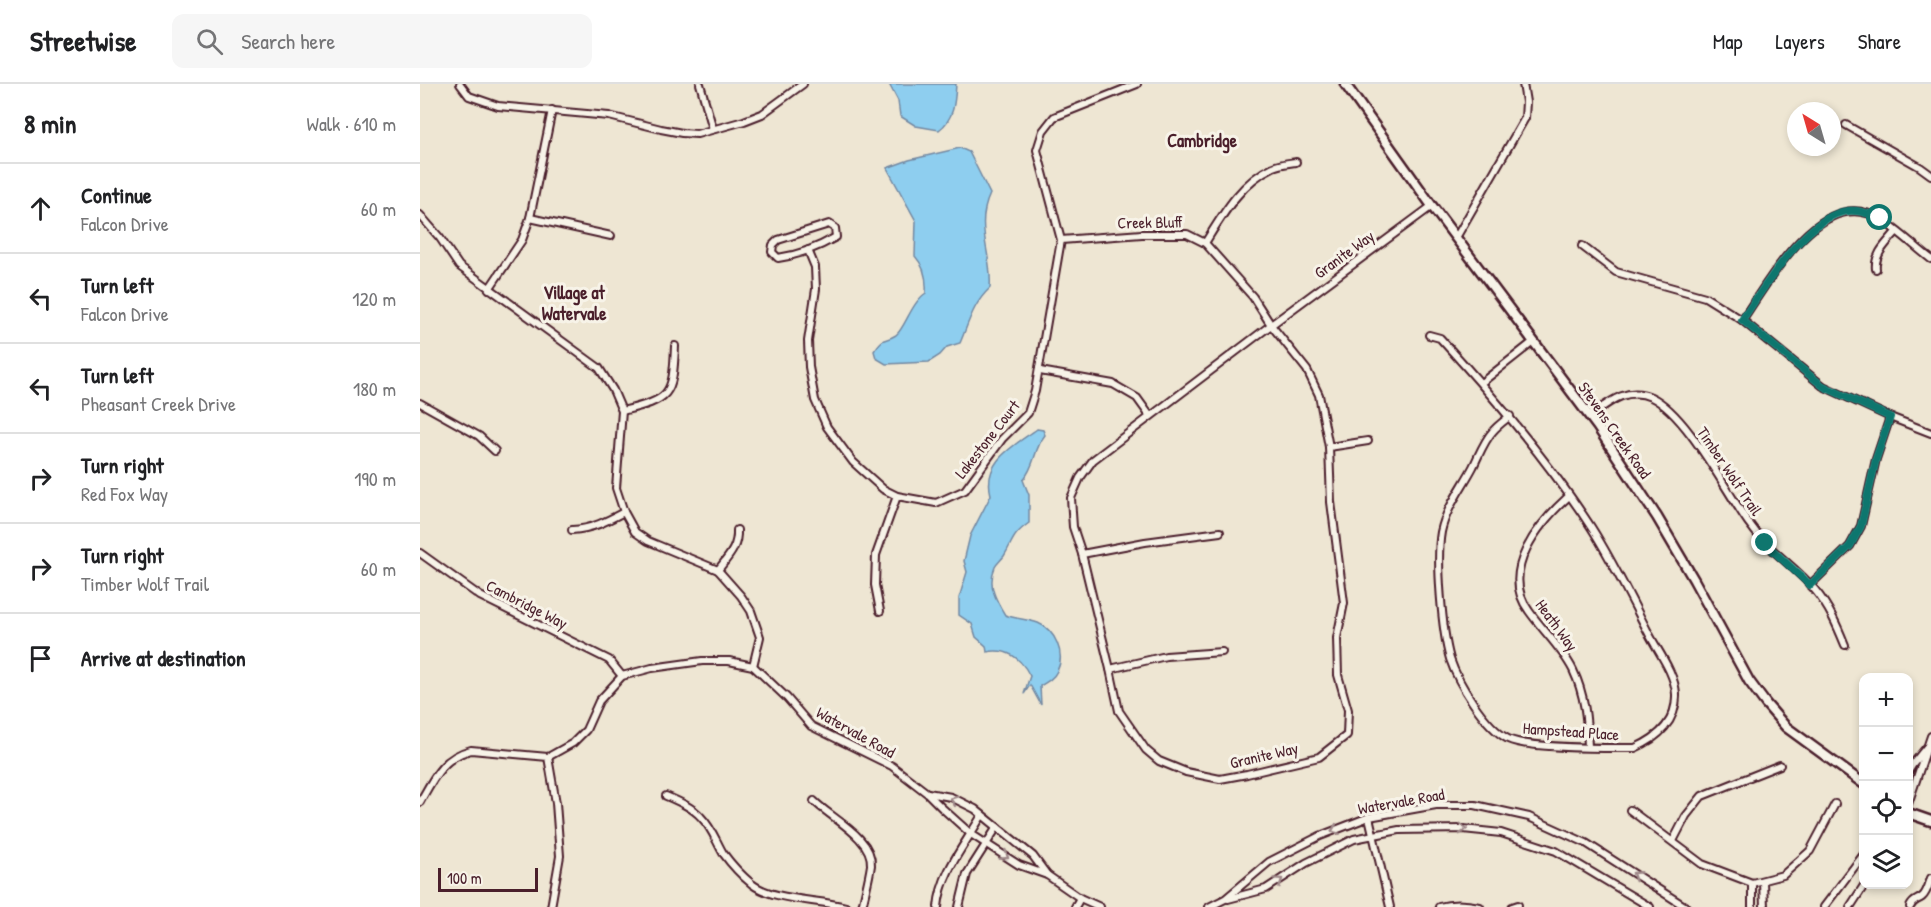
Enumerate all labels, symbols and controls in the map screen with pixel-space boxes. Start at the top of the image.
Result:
search box [172,14,592,68]
text: Streetwise [30,22,136,60]
icon: search [193,25,226,58]
text: Search here [241,26,335,56]
text: Map [1713,27,1742,56]
text: Layers [1775,27,1825,56]
text: Share [1858,27,1901,56]
north arrow [1787,102,1841,156]
text: 8 min [24,106,77,141]
text: Walk · 610 m [307,110,396,137]
district label: Cambridge [1167,128,1238,154]
text: Continue [81,180,152,210]
icon: ahead [24,192,57,225]
text: 60 m [361,195,396,222]
route start [1866,204,1892,230]
text: Falcon Drive [81,210,169,237]
street label: Creek Bluff [1117,210,1183,234]
street label: Granite Way [1309,225,1379,283]
text: Turn left [81,270,154,300]
district label: Village at Watervale [542,280,607,326]
icon: left [24,282,57,315]
text: 120 m [352,285,396,312]
text: Falcon Drive [81,300,169,327]
text: Turn left [81,360,154,390]
icon: left [24,372,57,405]
text: 180 m [353,375,396,402]
street label: Stevens Creek Road [1574,377,1656,483]
text: Pheasant Creek Drive [81,390,236,417]
street label: Lakestone Court [949,395,1025,483]
street label: Timber Wolf Trail [1692,422,1768,520]
text: Turn right [81,450,164,480]
icon: right [24,462,57,495]
text: 190 m [354,465,396,492]
text: Red Fox Way [81,480,168,507]
route end [1751,529,1777,555]
text: Turn right [81,540,164,570]
icon: right [24,552,57,585]
text: 60 m [361,555,396,582]
text: Timber Wolf Trail [81,570,209,597]
street label: Cambridge Way [483,574,572,634]
street label: Heath Way [1531,595,1583,655]
icon: arrive [24,642,57,675]
text: Arrive at destination [81,643,246,673]
map controls [1859,673,1913,889]
button: + [1859,673,1913,727]
street label: Watervale Road [812,701,900,763]
street label: Hampstead Place [1522,717,1621,745]
button: − [1859,727,1913,781]
street label: Granite Way [1228,736,1300,774]
button: locate [1859,781,1913,835]
street label: Watervale Road [1356,783,1446,819]
one-way arrow [949,794,959,807]
one-way arrow [1458,822,1467,835]
one-way arrow [1331,823,1342,835]
button: layers [1859,835,1913,889]
one-way arrow [998,849,1009,860]
scale bar [438,865,538,892]
text: 100 m [447,867,482,889]
one-way arrow [1632,872,1643,883]
one-way arrow [1273,877,1284,888]

